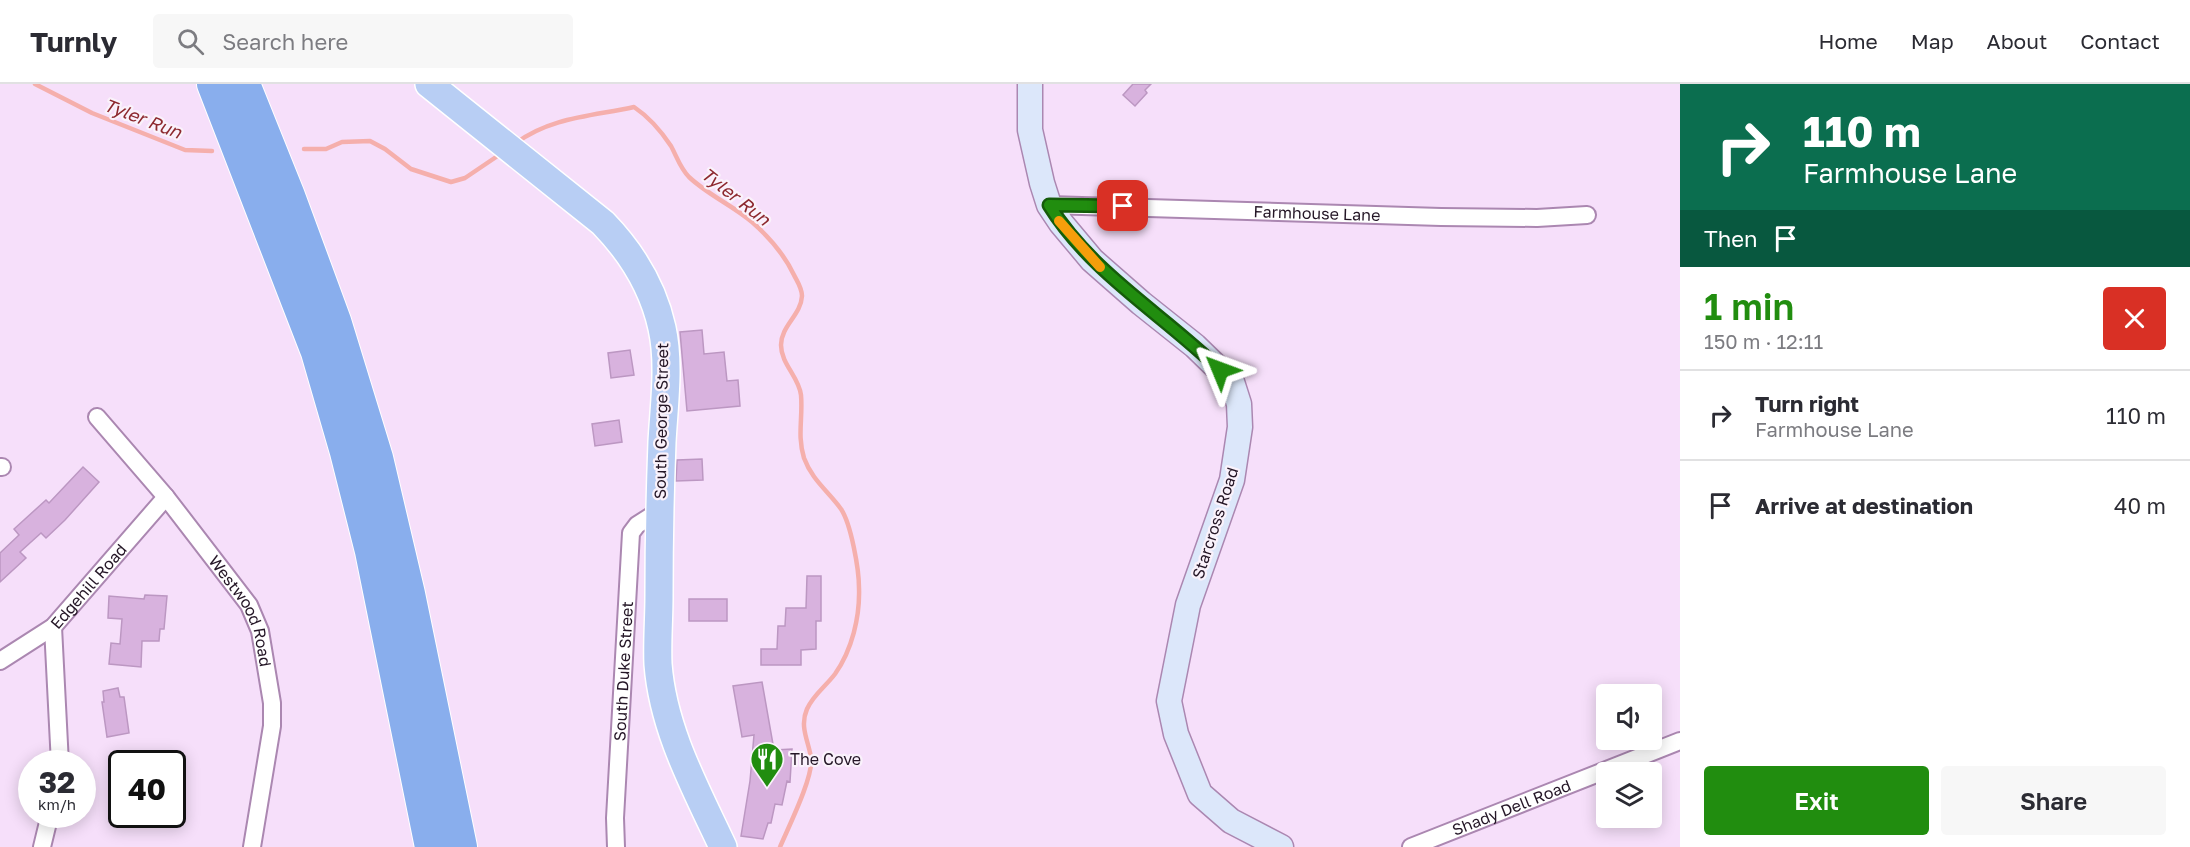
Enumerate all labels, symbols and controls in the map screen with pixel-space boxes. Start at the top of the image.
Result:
search box [153,14,573,68]
text: Turnly [30,25,117,58]
icon: search [174,25,207,58]
text: Search here [222,28,348,55]
text: Home [1818,28,1878,54]
text: Map [1911,28,1954,54]
text: About [1987,28,2047,54]
text: Contact [2080,28,2160,54]
water label: Tyler Run [101,93,186,143]
text: 110 m [1803,106,1921,156]
icon: right [1704,108,1782,186]
text: Farmhouse Lane [1803,157,2017,189]
water label: Tyler Run [697,162,775,230]
pin [1097,180,1148,231]
icon: arrive [1106,189,1139,222]
street label: Farmhouse Lane [1253,201,1381,225]
icon: arrive [1769,222,1802,255]
text: Then [1704,225,1757,252]
text: 1 min [1704,285,1794,328]
button: close [2103,287,2166,350]
text: 150 m · 12:11 [1704,329,1823,353]
position arrow [1188,338,1252,402]
street label: South George Street [650,343,672,499]
text: Turn right [1755,390,1859,417]
icon: right [1704,399,1737,432]
text: 110 m [2106,402,2166,429]
text: Farmhouse Lane [1755,417,1914,441]
street label: Starcross Road [1188,465,1242,581]
icon: arrive [1704,489,1737,522]
text: Arrive at destination [1755,492,1973,519]
text: 40 m [2114,492,2166,519]
street label: Edgehill Road [46,540,131,633]
street label: Westwood Road [205,551,276,668]
street label: South Duke Street [609,601,637,742]
map controls [1596,684,1662,828]
button: sound [1596,684,1662,750]
restaurant icon: The Cove [749,741,785,788]
place label: The Cove [790,749,861,769]
speed limit sign: 40 [108,750,186,828]
button: layers [1596,762,1662,828]
text: 32 [39,764,75,800]
button: Exit [1704,766,1929,835]
button: Share [1941,766,2166,835]
street label: Shady Dell Road [1449,775,1574,840]
text: km/h [38,795,76,813]

